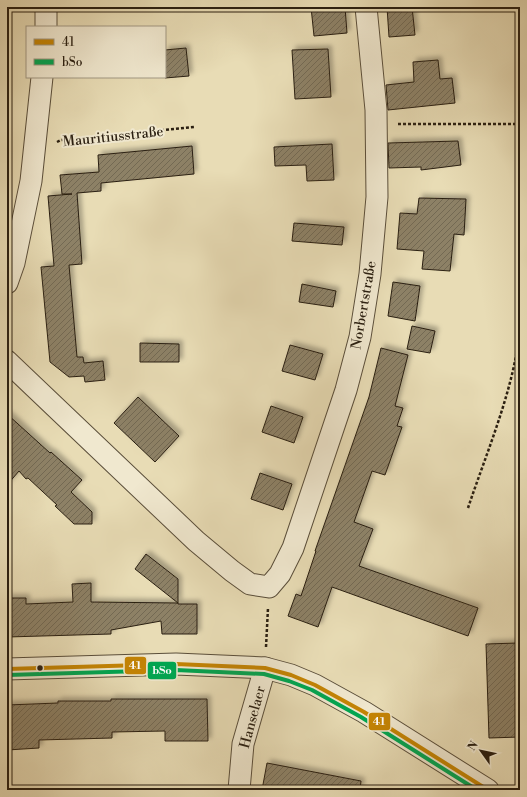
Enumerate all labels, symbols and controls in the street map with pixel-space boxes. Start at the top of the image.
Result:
legend [26,26,166,78]
text: 41 [62,35,75,50]
text: bSo [62,55,83,70]
street label: Mauritiusstraße [62,123,164,151]
street label: Norbertstraße [347,259,381,351]
line badge: 41 [124,656,147,675]
text: 41 [129,659,142,673]
line badge: bSo [147,661,177,680]
unlabelled marker [35,663,45,673]
text: bSo [152,664,172,678]
street label: Hanselaer [236,684,270,751]
line badge: 41 [368,712,391,731]
text: 41 [373,715,386,729]
north arrow [461,731,501,771]
text: N [465,738,482,754]

